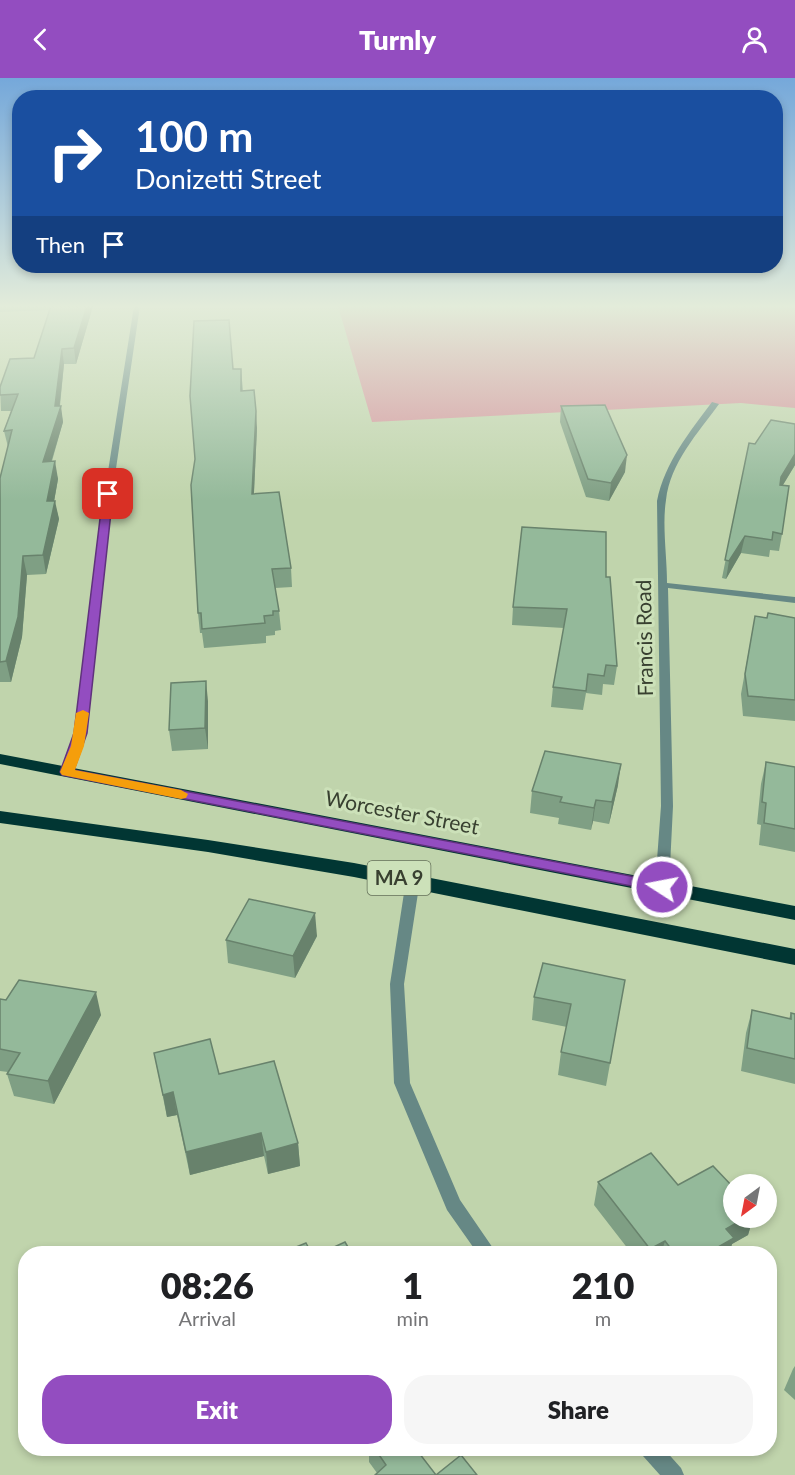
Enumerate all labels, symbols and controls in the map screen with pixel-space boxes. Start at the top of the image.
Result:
icon: back [24,23,57,56]
text: Turnly [359,23,436,56]
icon: person [738,23,771,56]
text: 100 m [135,111,253,161]
icon: right [36,114,114,192]
text: Donizetti Street [135,162,321,195]
icon: arrive [97,228,130,261]
text: Then [36,231,85,258]
pin [82,468,133,519]
icon: arrive [91,477,124,510]
street label: Francis Road [630,579,657,697]
street label: Worcester Street [323,784,482,839]
position arrow [630,855,694,919]
road number: MA 9 [368,861,430,895]
north arrow [723,1174,777,1228]
map controls [723,1174,777,1228]
text: 08:26 [161,1263,254,1307]
text: 1 [402,1263,423,1307]
text: 210 [572,1263,634,1307]
text: Arrival [178,1306,236,1330]
text: min [397,1306,429,1330]
text: m [595,1306,611,1330]
button: Exit [42,1375,392,1444]
button: Share [404,1375,753,1444]

